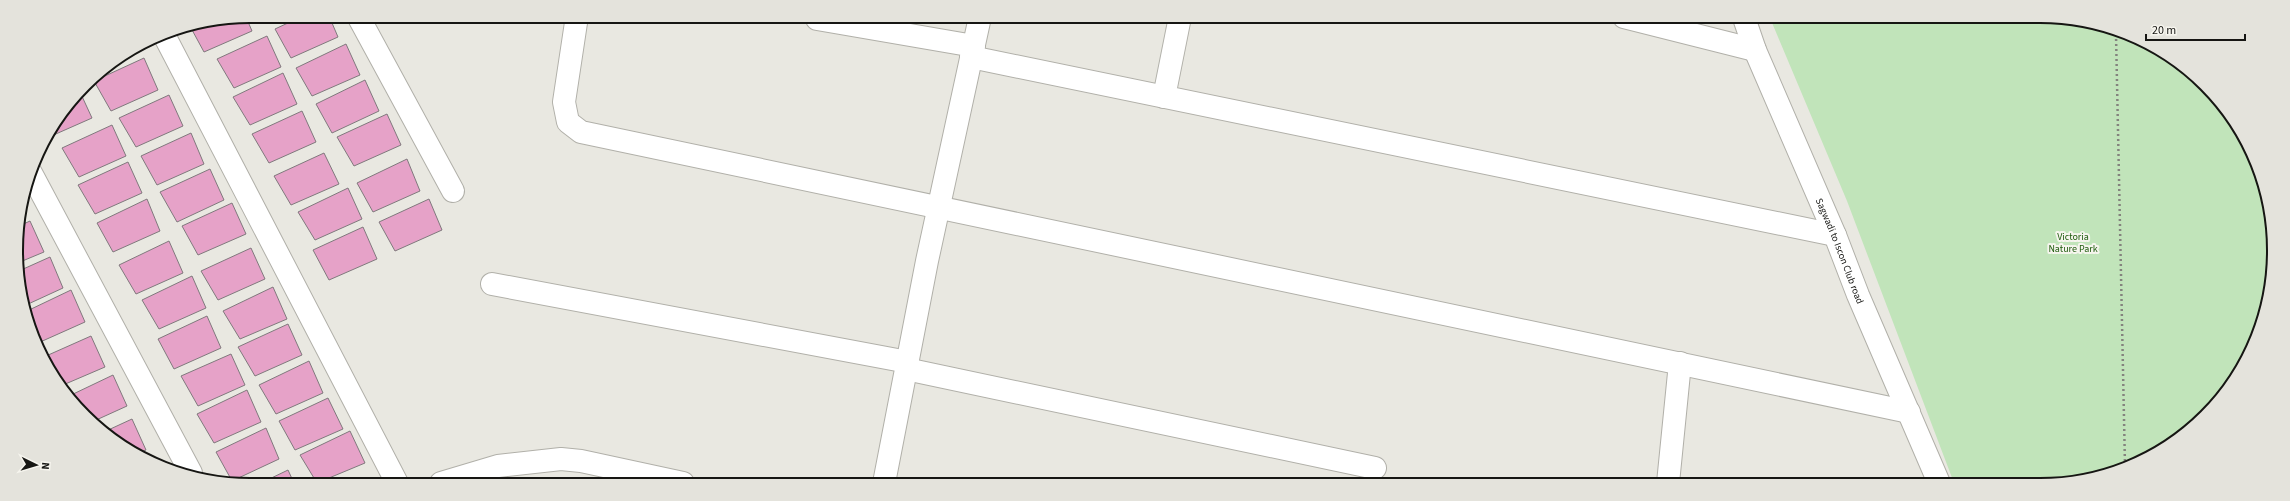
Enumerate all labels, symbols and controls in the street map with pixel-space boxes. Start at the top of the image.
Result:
scale bar [2146,16,2245,42]
text: 20 m [2152,22,2176,39]
street label: Sagwadi to Iscon Club road [1812,196,1867,306]
park label: Victoria Nature Park [2048,230,2098,256]
north arrow [16,445,56,485]
text: N [38,462,53,470]

